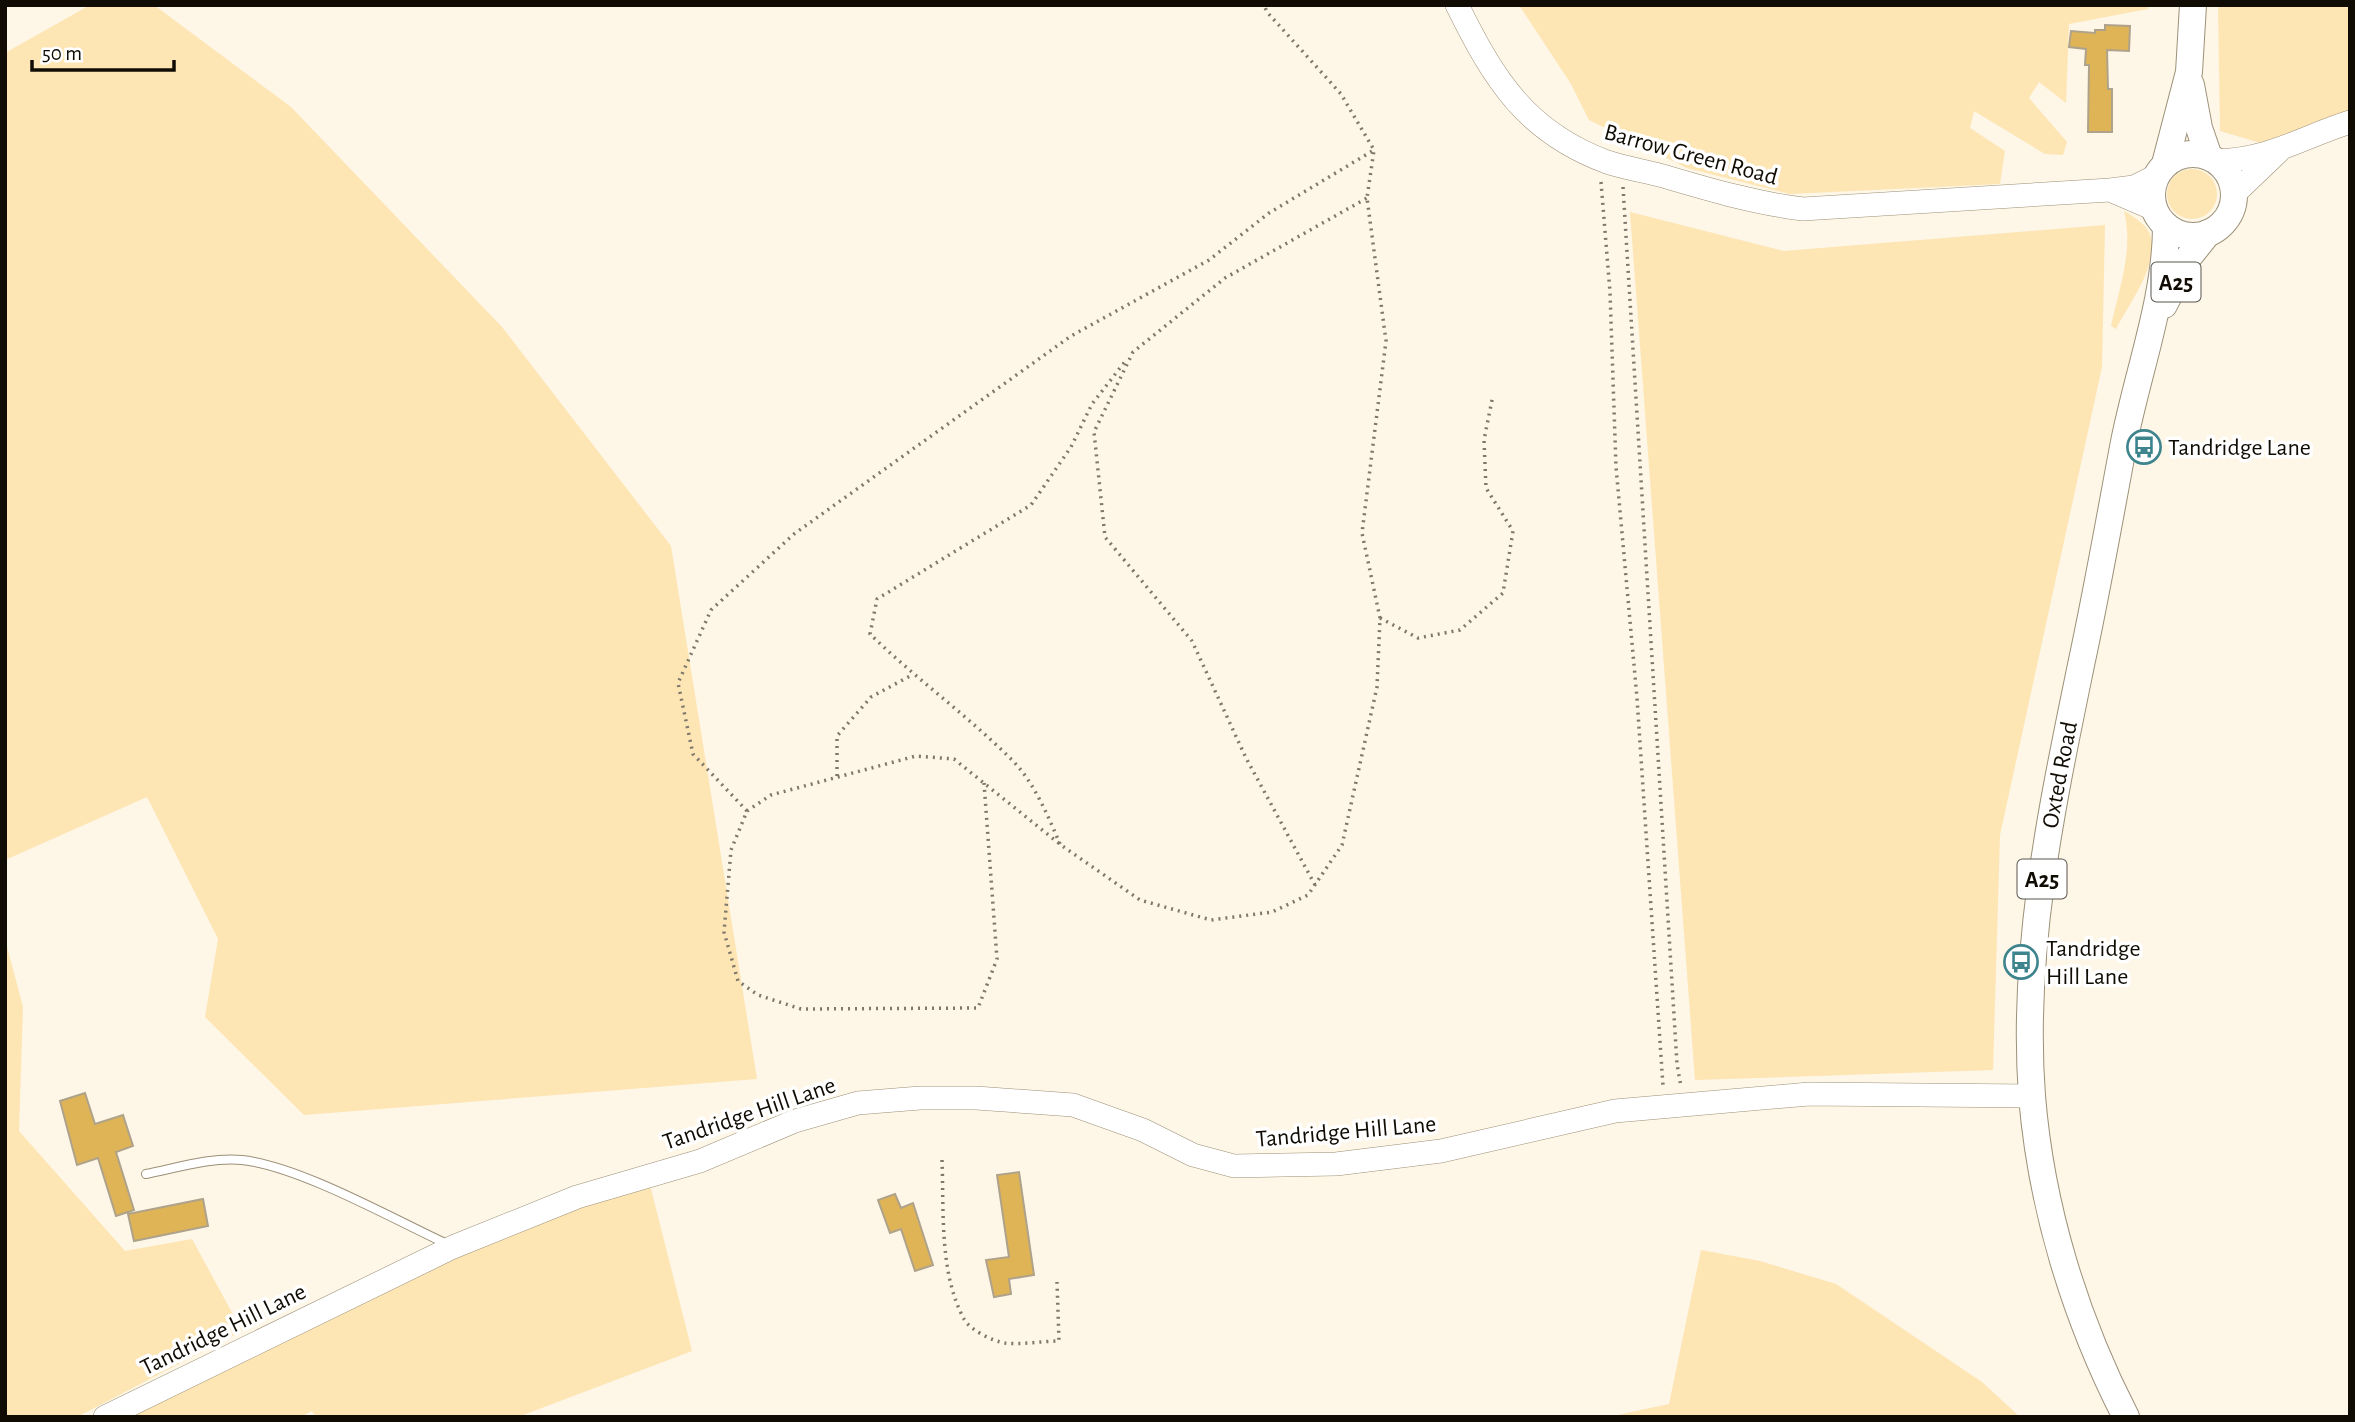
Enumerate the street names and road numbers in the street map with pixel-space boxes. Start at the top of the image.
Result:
street label: Barrow Green Road [1601,120,1780,190]
road number: A25 [2152,262,2200,302]
street label: Oxted Road [2039,719,2082,830]
road number: A25 [2018,860,2066,898]
street label: Tandridge Hill Lane [660,1073,839,1155]
street label: Tandridge Hill Lane [1255,1112,1437,1152]
street label: Tandridge Hill Lane [137,1279,310,1380]

